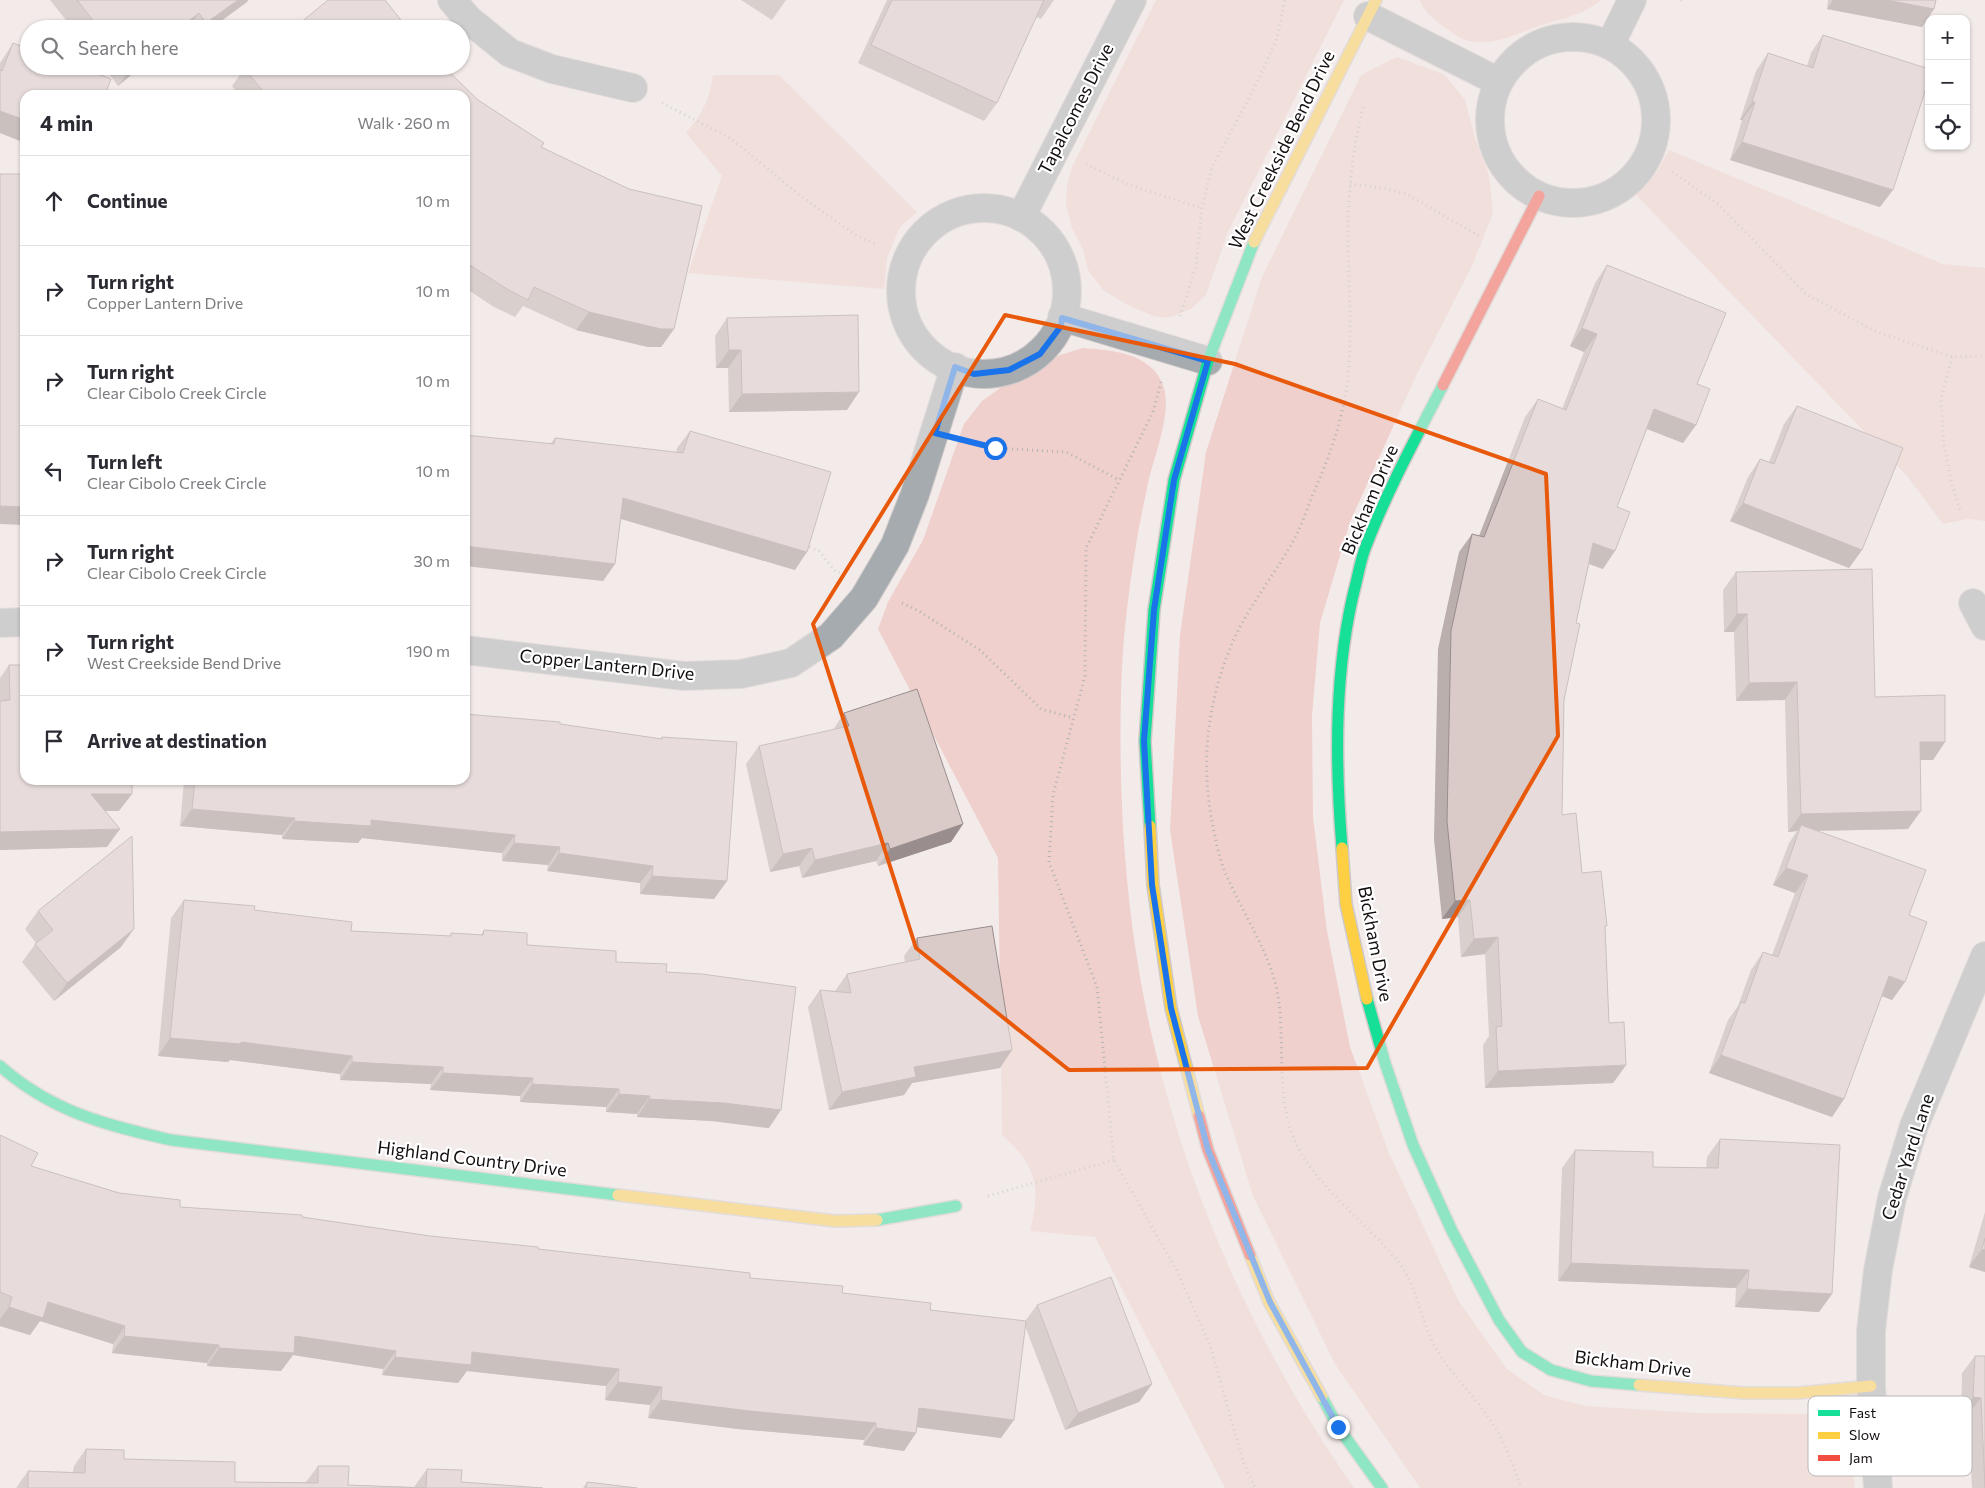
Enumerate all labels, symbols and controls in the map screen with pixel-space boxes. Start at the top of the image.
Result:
map controls [1925,15,1970,150]
button: + [1925,15,1970,60]
search box [20,20,470,75]
icon: search [38,34,66,62]
text: Search here [78,36,178,59]
street label: Tapalcomes Drive [1033,39,1118,178]
street label: West Creekside Bend Drive [1223,47,1339,253]
button: − [1925,60,1970,105]
button: locate [1925,105,1970,150]
text: 4 min [40,110,93,135]
text: Walk · 260 m [358,113,450,132]
icon: ahead [40,187,68,215]
text: Continue [87,189,167,212]
text: 10 m [416,191,450,210]
text: Turn right [87,270,174,293]
icon: right [40,277,68,305]
text: 10 m [416,281,450,300]
text: Copper Lantern Drive [87,293,243,312]
text: Turn right [87,360,174,383]
icon: right [40,367,68,395]
text: 10 m [416,371,450,390]
text: Clear Cibolo Creek Circle [87,383,266,402]
route start [984,437,1007,460]
street label: Bickham Drive [1336,441,1402,558]
text: Turn left [87,450,162,473]
icon: left [40,457,68,485]
text: 10 m [416,461,450,480]
text: Clear Cibolo Creek Circle [87,473,266,492]
text: Turn right [87,540,174,563]
icon: right [40,547,68,575]
text: 30 m [413,551,450,570]
text: Clear Cibolo Creek Circle [87,563,266,582]
text: Turn right [87,630,174,653]
icon: right [40,637,68,665]
text: 190 m [406,641,450,660]
street label: Copper Lantern Drive [519,644,696,684]
text: West Creekside Bend Drive [87,653,281,672]
icon: arrive [40,727,68,755]
text: Arrive at destination [87,729,267,752]
street label: Bickham Drive [1354,884,1398,1003]
street label: Cedar Yard Lane [1876,1091,1938,1223]
street label: Highland Country Drive [376,1135,568,1181]
street label: Bickham Drive [1574,1345,1693,1381]
legend [1808,1396,1972,1476]
text: Fast [1849,1404,1876,1421]
route end [1327,1416,1350,1439]
text: Slow [1849,1426,1880,1443]
text: Jam [1849,1449,1873,1466]

